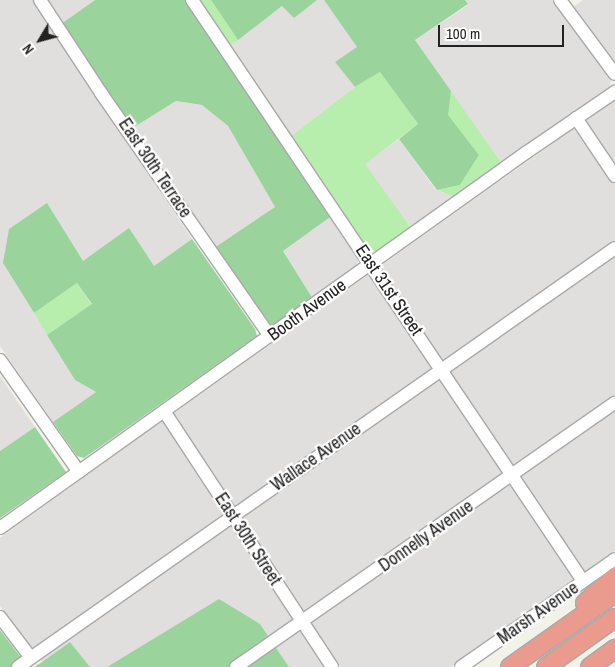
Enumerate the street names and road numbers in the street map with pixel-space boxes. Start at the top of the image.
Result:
street label: East 30th Terrace [114,114,196,222]
street label: East 31st Street [351,240,427,340]
street label: Booth Avenue [263,274,351,346]
street label: Wallace Avenue [266,418,366,496]
street label: East 30th Street [210,489,286,589]
street label: Donnelly Avenue [374,495,478,577]
street label: Marsh Avenue [493,577,583,649]

